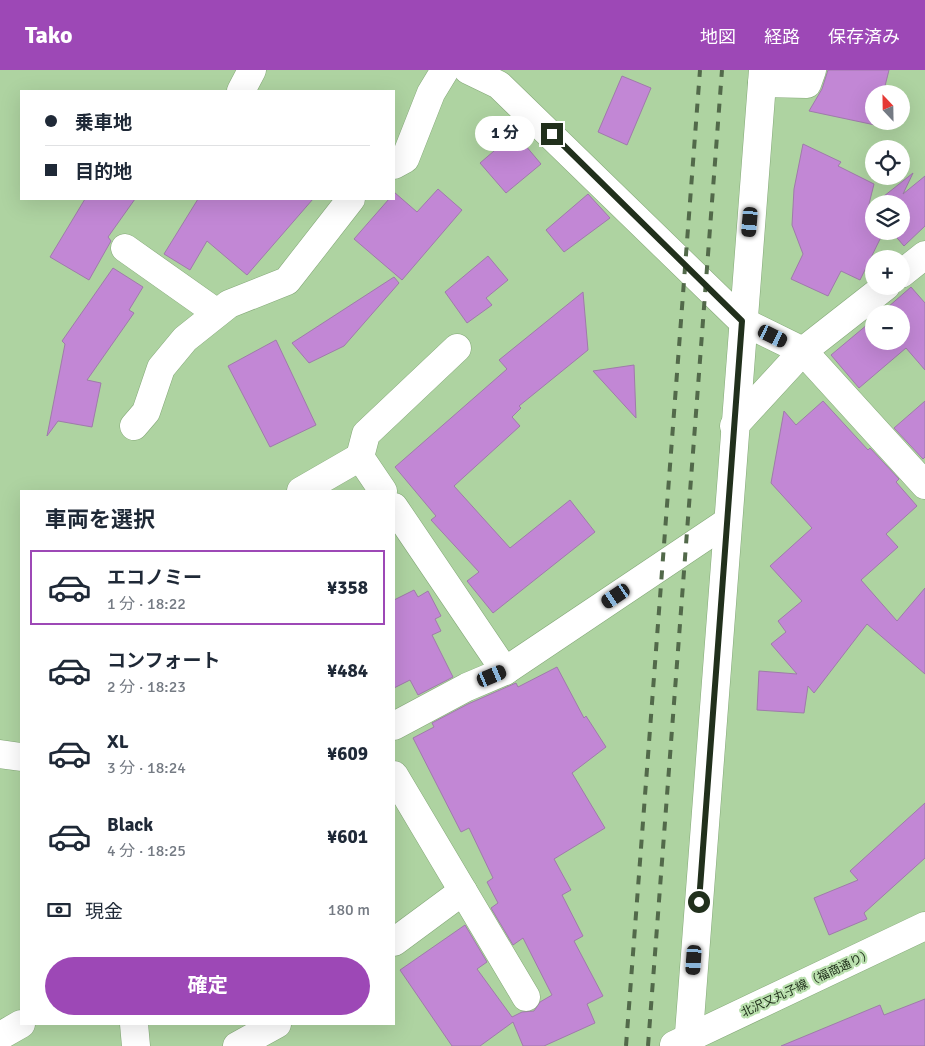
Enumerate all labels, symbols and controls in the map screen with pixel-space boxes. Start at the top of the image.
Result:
text: Tako [25,20,73,50]
text: 地図 [700,26,736,48]
text: 経路 [764,26,800,48]
text: 保存済み [828,26,900,48]
north arrow [865,85,910,130]
map controls [865,85,910,350]
text: 乗車地 [75,111,132,135]
callout: 1 分 [474,116,534,152]
text: 1 分 [491,123,519,143]
route end [541,123,563,145]
button: locate [865,140,910,185]
text: 目的地 [75,160,132,184]
button: layers [865,195,910,240]
car [741,206,758,238]
button: + [865,250,910,295]
button: − [865,305,910,350]
car [756,323,789,349]
text: 車両を選択 [45,506,155,533]
icon: car [47,565,92,610]
text: エコノミー [107,566,202,590]
text: ¥358 [327,576,368,600]
car [599,581,632,611]
text: 1 分 · 18:22 [107,594,186,614]
icon: car [47,648,92,693]
text: コンフォート [107,649,220,673]
text: ¥484 [327,659,368,683]
car [475,663,508,689]
text: 2 分 · 18:23 [107,677,186,697]
text: XL [107,730,129,754]
icon: car [47,731,92,776]
text: ¥609 [327,742,368,766]
text: 3 分 · 18:24 [107,758,186,778]
text: Black [107,813,153,837]
icon: car [47,814,92,859]
text: ¥601 [327,825,368,849]
text: 4 分 · 18:25 [107,841,186,861]
route start [688,891,710,913]
icon: cash [45,896,73,924]
text: 現金 [85,900,123,924]
text: 180 m [328,900,370,920]
car [685,945,702,975]
street label: 北沢又丸子線（福商通り） [739,946,876,1021]
button: 確定 [45,957,370,1015]

